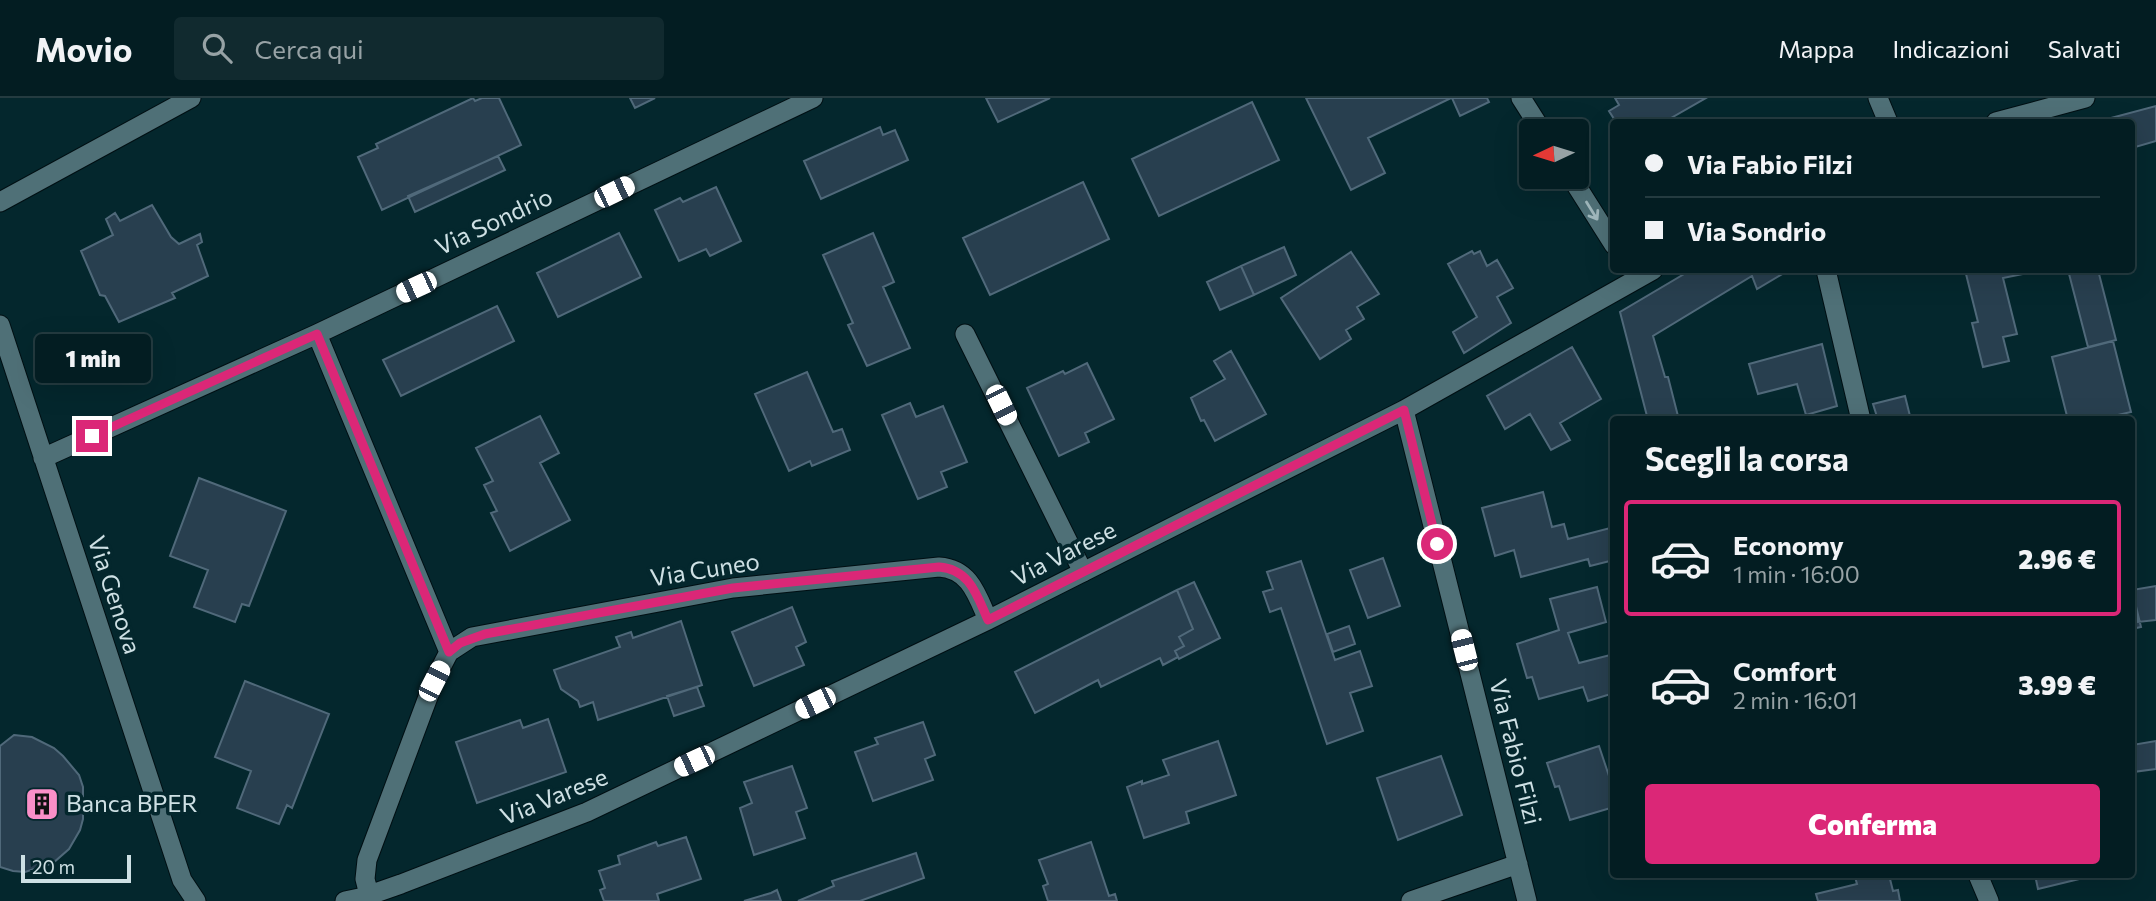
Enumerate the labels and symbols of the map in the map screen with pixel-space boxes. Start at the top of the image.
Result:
north arrow [1519,119,1589,189]
car [591,173,638,211]
street label: Via Sondrio [430,181,557,260]
one-way arrow [1586,200,1600,220]
car [393,269,440,305]
callout: 1 min [34,334,150,384]
car [983,382,1020,428]
route end [76,420,108,452]
street label: Via Varese [1006,514,1120,591]
route start [1421,528,1453,560]
street label: Via Genova [83,532,148,657]
street label: Via Cuneo [648,546,762,591]
car [1449,627,1480,673]
car [416,658,453,704]
street label: Via Fabio Filzi [1484,676,1549,827]
car [792,684,839,722]
car [671,743,718,779]
street label: Via Varese [496,761,611,830]
building icon: Banca BPER [23,785,61,823]
place label: Banca BPER [66,788,198,817]
scale bar [21,852,131,884]

